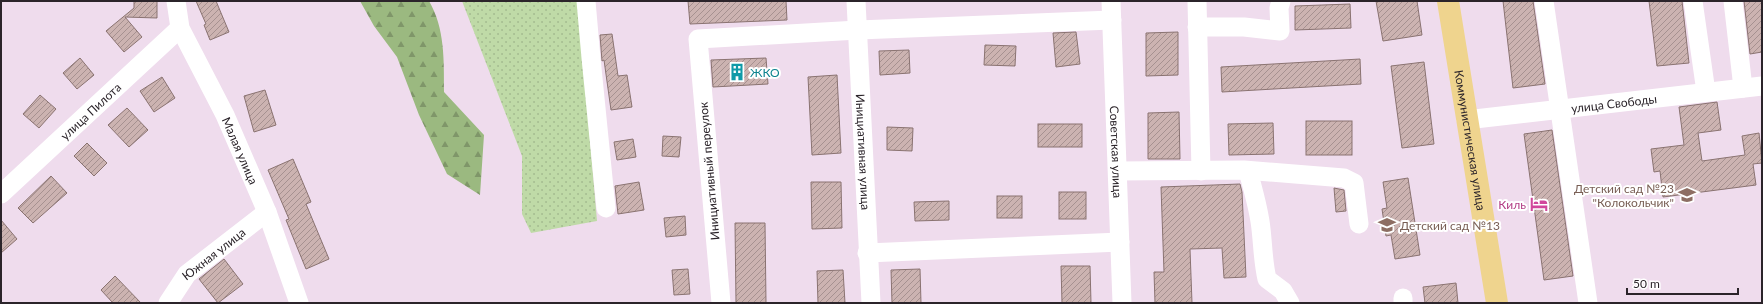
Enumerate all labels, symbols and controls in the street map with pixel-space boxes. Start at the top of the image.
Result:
building icon: ЖКО [727,62,747,82]
place label: ЖКО [750,65,780,80]
street label: Коммунистическая улица [1452,69,1489,212]
street label: улица Пилота [57,79,124,143]
street label: улица Свободы [1570,91,1658,115]
street label: Инициативная улица [853,93,874,210]
street label: Инициативный переулок [695,100,723,241]
street label: Советская улица [1107,105,1126,198]
street label: Малая улица [219,115,262,186]
place label: Детский сад №23 "Колокольчик" [1574,181,1674,210]
school or university icon: Детский сад №23 "Колокольчик" [1677,185,1697,205]
hotel icon: Киль [1529,194,1549,214]
place label: Киль [1498,197,1526,212]
school or university icon: Детский сад №13 [1377,215,1397,235]
place label: Детский сад №13 [1400,218,1500,233]
street label: Южная улица [179,224,248,283]
scale bar [1627,270,1738,296]
text: 50 m [1633,276,1660,291]

